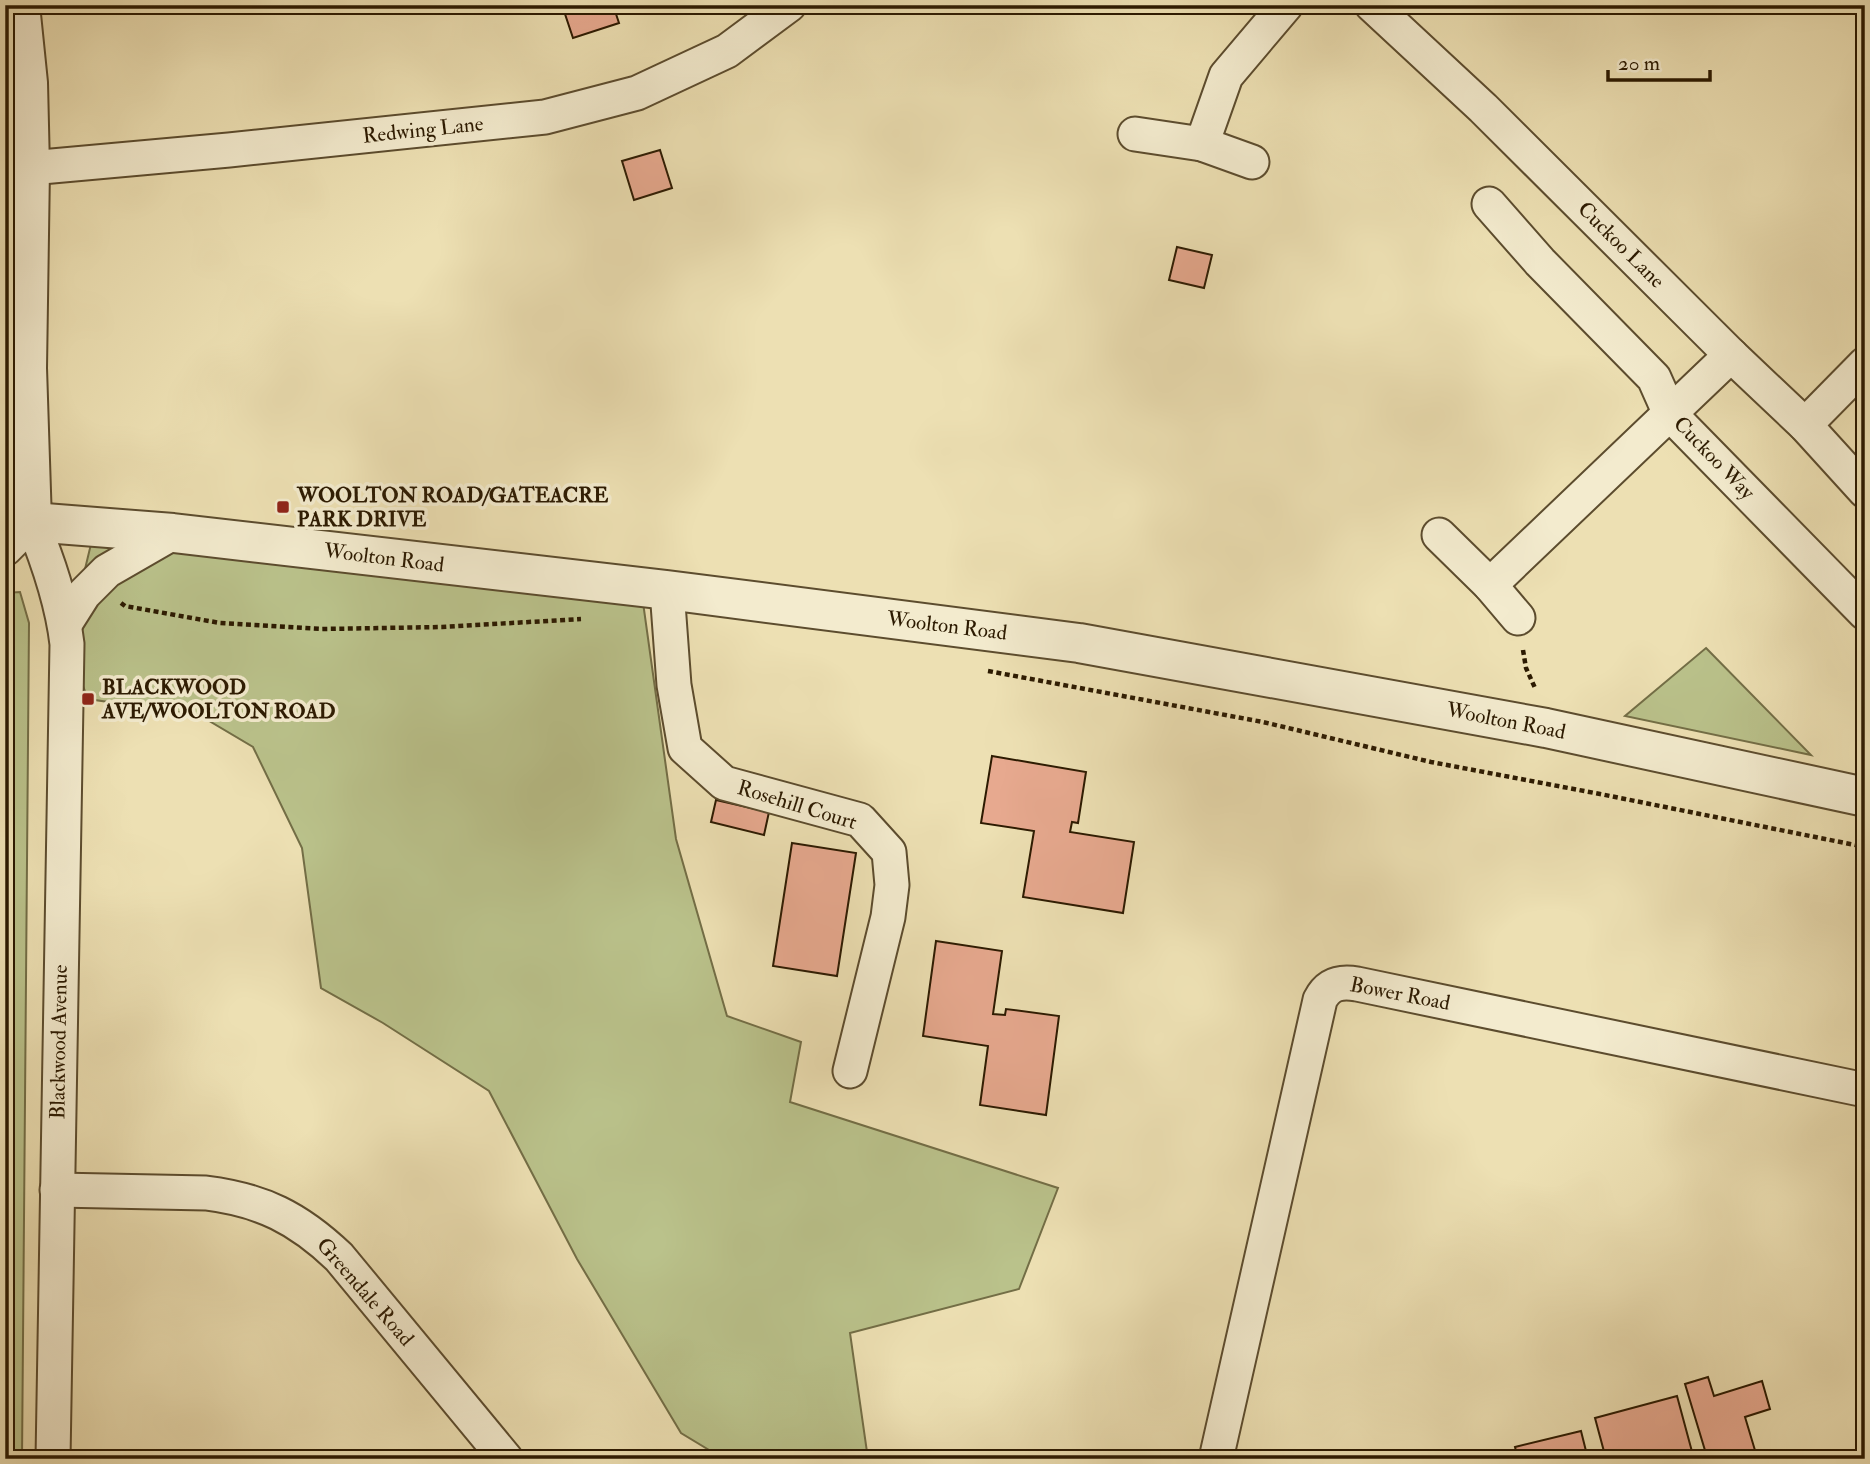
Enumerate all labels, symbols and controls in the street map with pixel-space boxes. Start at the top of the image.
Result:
scale bar [1608,38,1709,82]
text: 20 m [1618,50,1660,77]
street label: Redwing Lane [361,110,485,150]
street label: Cuckoo Lane [1572,196,1670,294]
street label: Cuckoo Way [1667,410,1761,506]
place label: WOOLTON ROAD/GATEACRE PARK DRIVE [296,482,608,533]
marker: WOOLTON ROAD/GATEACRE PARK DRIVE [275,499,291,515]
street label: Woolton Road [321,537,446,579]
street label: Woolton Road [884,605,1009,647]
place label: BLACKWOOD AVE/WOOLTON ROAD [101,674,336,725]
marker: BLACKWOOD AVE/WOOLTON ROAD [80,691,96,707]
street label: Woolton Road [1443,696,1569,746]
street label: Rosehill Court [734,774,860,836]
street label: Blackwood Avenue [44,964,74,1120]
street label: Bower Road [1348,971,1453,1017]
street label: Greendale Road [310,1232,420,1352]

